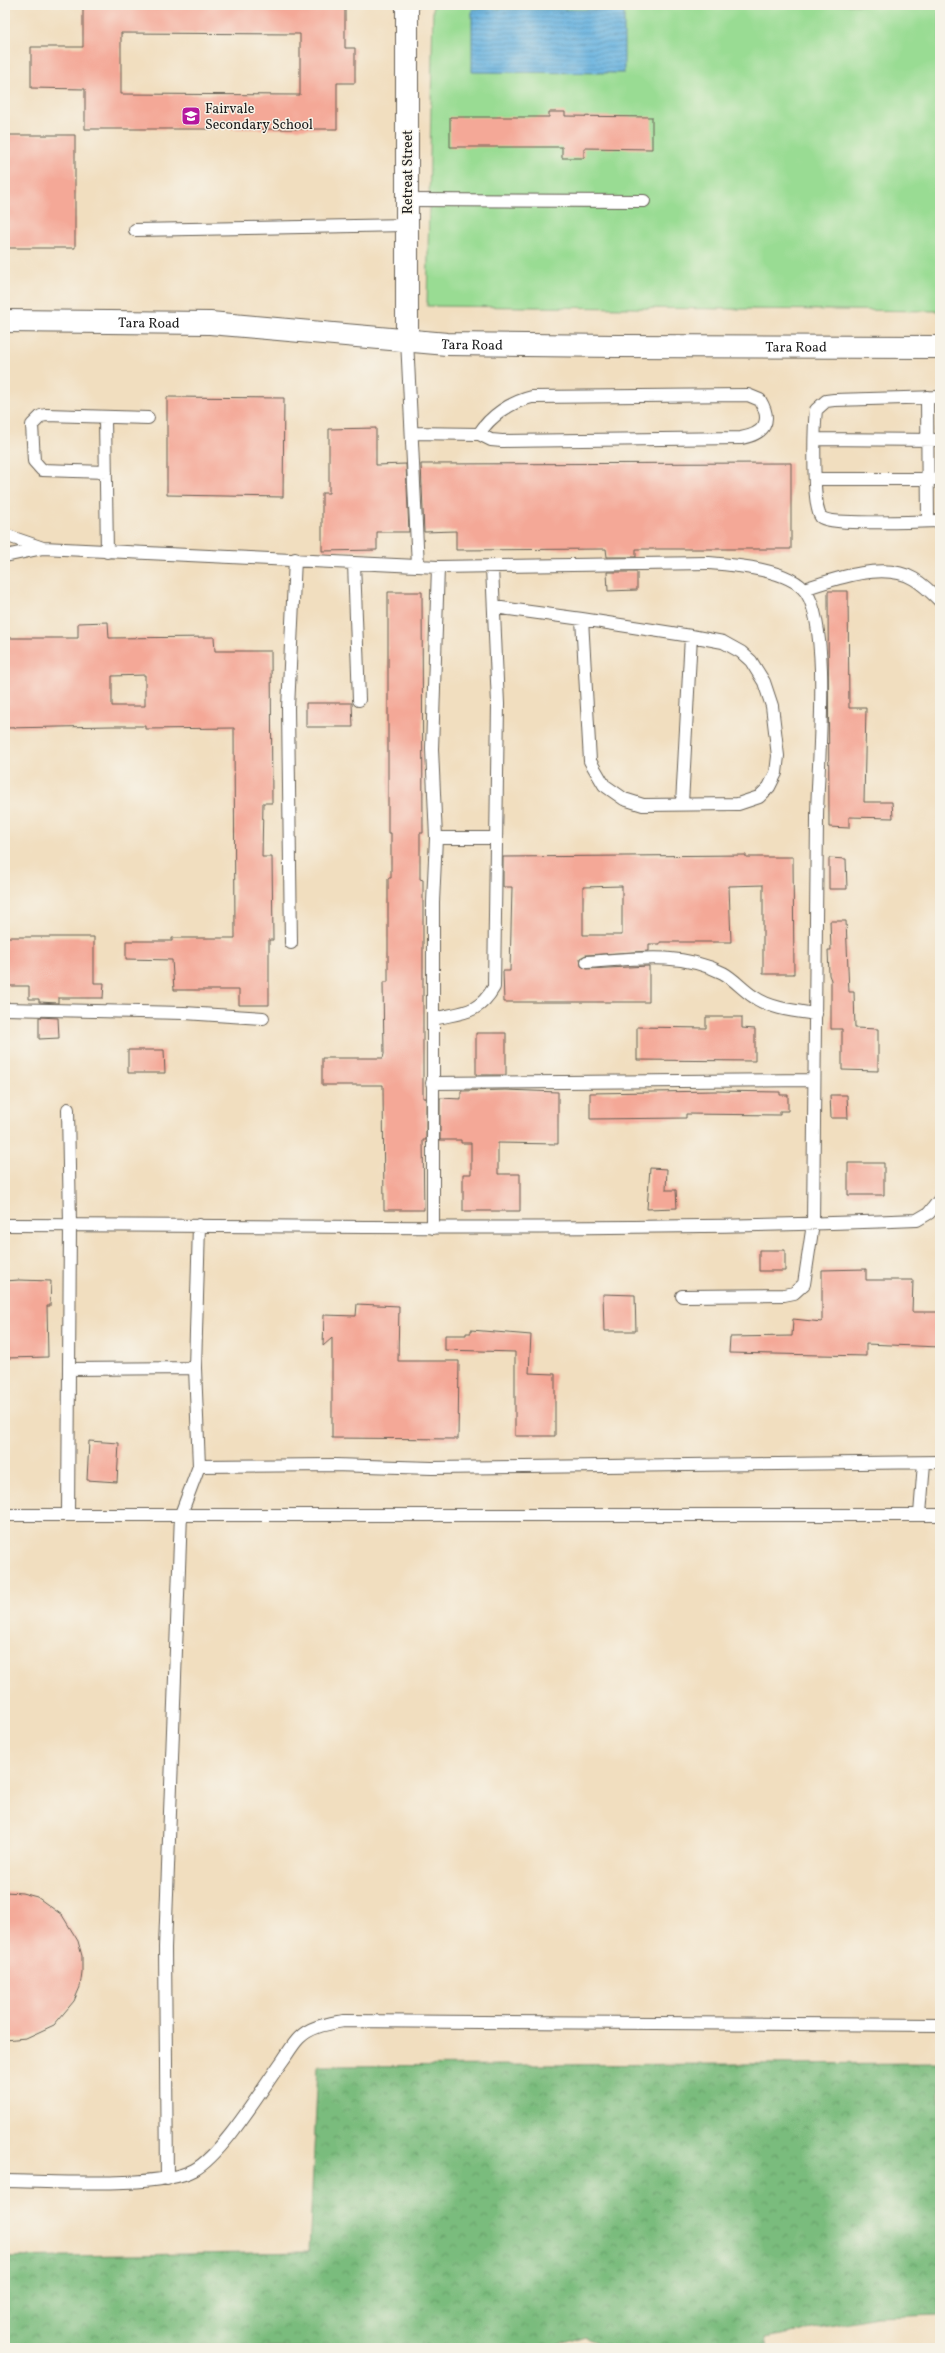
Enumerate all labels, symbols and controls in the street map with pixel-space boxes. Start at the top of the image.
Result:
place label: Fairvale Secondary School [205,100,313,135]
school or university icon: Fairvale Secondary School [180,105,202,127]
street label: Retreat Street [399,130,418,214]
street label: Tara Road [118,314,180,334]
street label: Tara Road [440,336,503,356]
street label: Tara Road [765,338,827,358]

